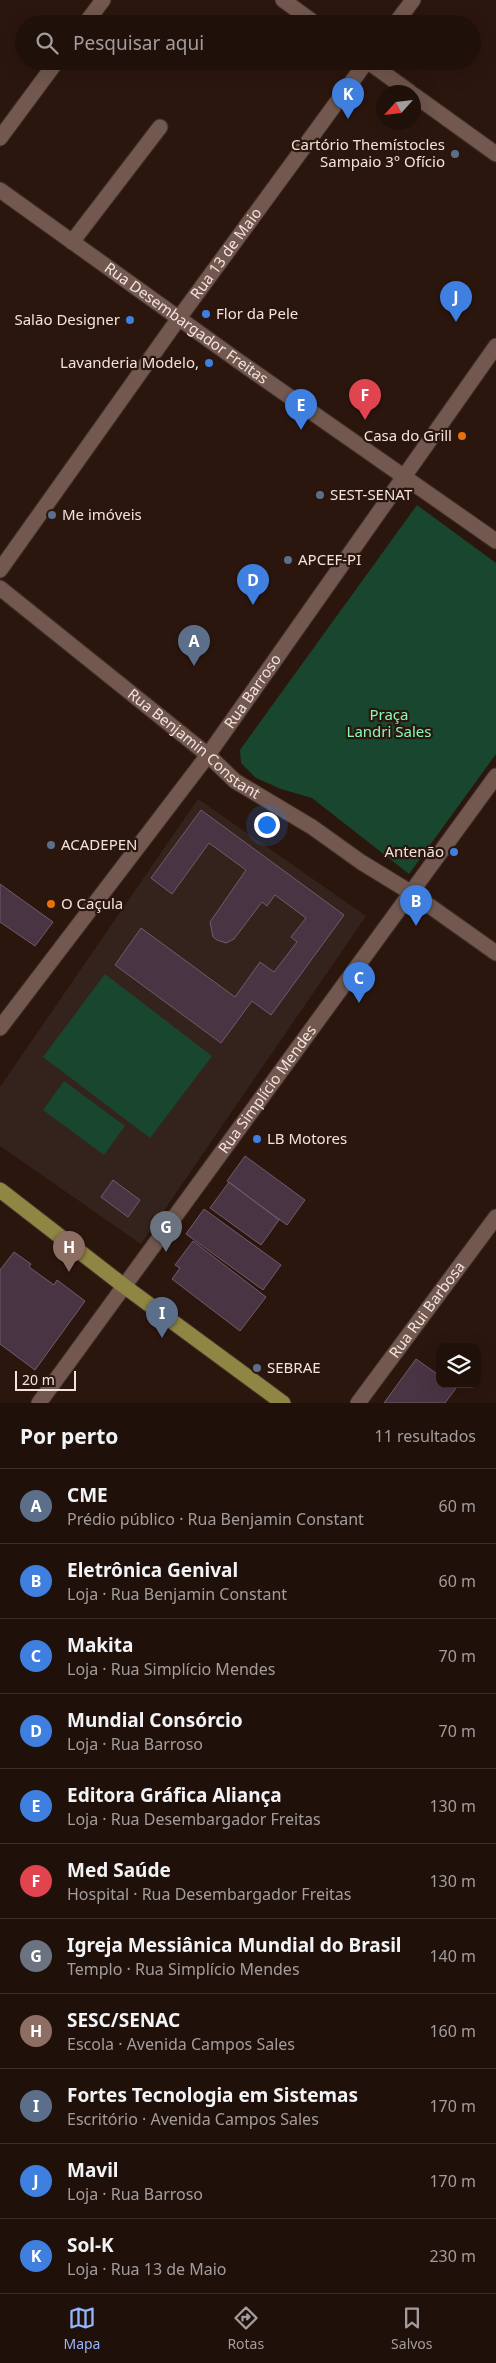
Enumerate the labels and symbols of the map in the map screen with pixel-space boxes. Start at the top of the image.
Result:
pin: K [332,78,364,119]
north arrow [376,85,421,130]
place label: Cartório Themístocles Sampaio 3° Ofício [291,134,445,171]
marker: Cartório Themístocles Sampaio 3° Ofício [449,148,461,160]
street label: Rua 13 de Maio [185,203,266,303]
street label: Rua Desembargador Freitas [101,257,273,388]
pin: J [440,281,472,322]
place label: Flor da Pele [216,303,298,323]
marker: Flor da Pele [200,308,212,320]
place label: Salão Designer [14,309,120,329]
marker: Salão Designer [124,314,136,326]
place label: Lavanderia Modelo, [60,352,199,372]
marker: Lavanderia Modelo, [203,357,215,369]
pin: F [349,379,381,420]
pin: E [285,389,317,430]
place label: Casa do Grill [364,425,452,445]
marker: Casa do Grill [456,430,468,442]
place label: SEST-SENAT [330,484,413,504]
marker: SEST-SENAT [314,489,326,501]
place label: Me imóveis [62,504,142,524]
marker: Me imóveis [46,509,58,521]
place label: APCEF-PI [298,549,361,569]
marker: APCEF-PI [282,554,294,566]
pin: D [237,564,269,605]
pin: A [178,625,210,666]
street label: Rua Barroso [219,650,285,732]
street label: Rua Benjamin Constant [124,684,265,803]
park label: Praça Landri Sales [347,704,431,741]
your location [254,812,280,838]
place label: ACADEPEN [61,834,137,854]
marker: ACADEPEN [45,839,57,851]
place label: Antenão [385,841,444,861]
marker: Antenão [448,846,460,858]
pin: B [400,885,432,926]
place label: O Caçula [61,893,123,913]
marker: O Caçula [45,898,57,910]
pin: C [343,962,375,1003]
street label: Rua Simplício Mendes [213,1021,320,1157]
place label: LB Motores [267,1128,347,1148]
marker: LB Motores [251,1133,263,1145]
pin: G [150,1211,182,1252]
pin: H [53,1231,85,1272]
street label: Rua Rui Barbosa [384,1257,469,1362]
pin: I [146,1297,178,1338]
place label: SEBRAE [267,1357,321,1377]
marker: SEBRAE [251,1362,263,1374]
scale bar [15,1368,76,1391]

